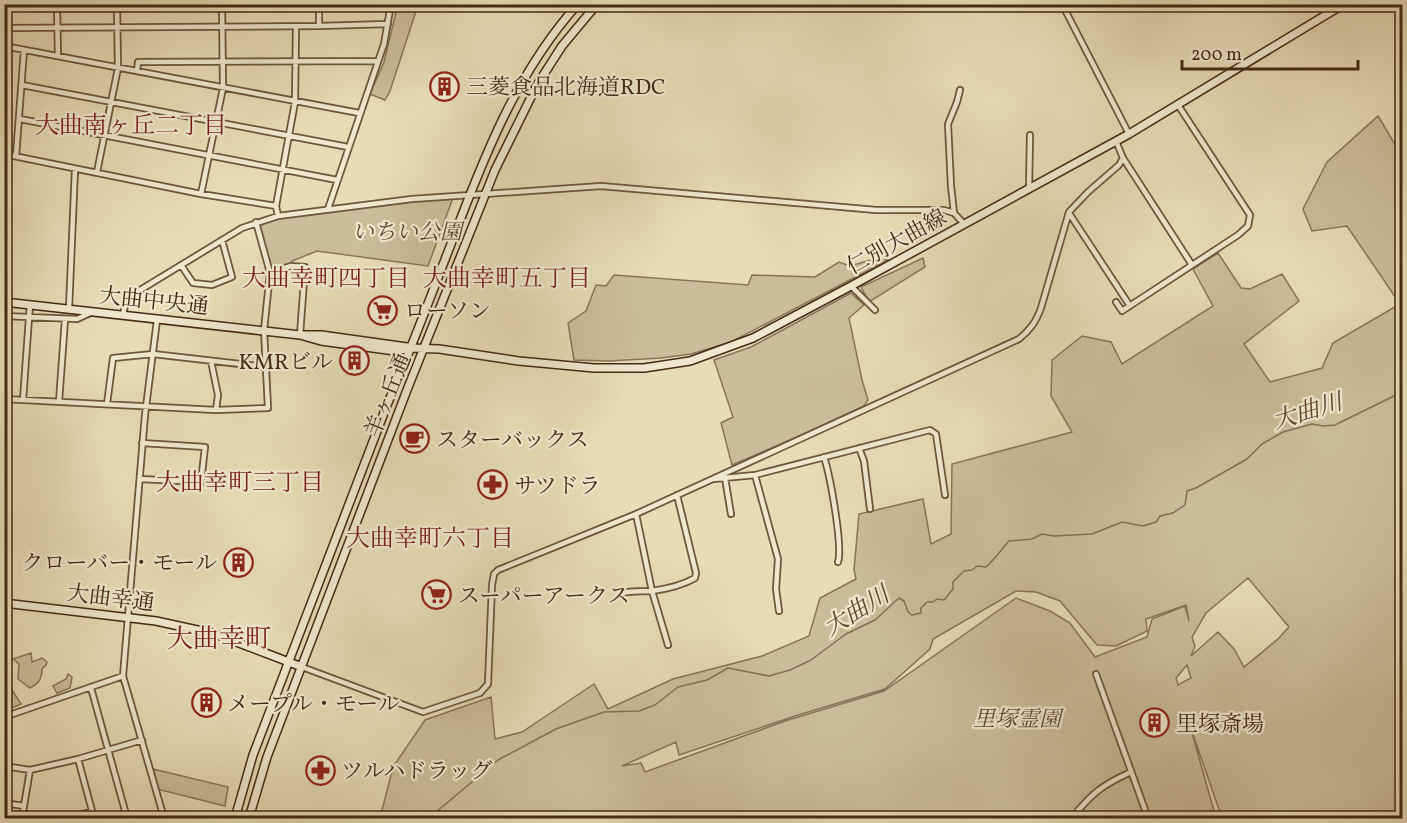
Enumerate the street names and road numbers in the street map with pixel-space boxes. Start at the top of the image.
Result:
street label: 仁別大曲線 [842,203,953,283]
street label: 大曲中央通 [97,281,210,324]
street label: 羊ヶ丘通 [358,349,420,443]
street label: 大曲幸通 [65,579,156,620]

